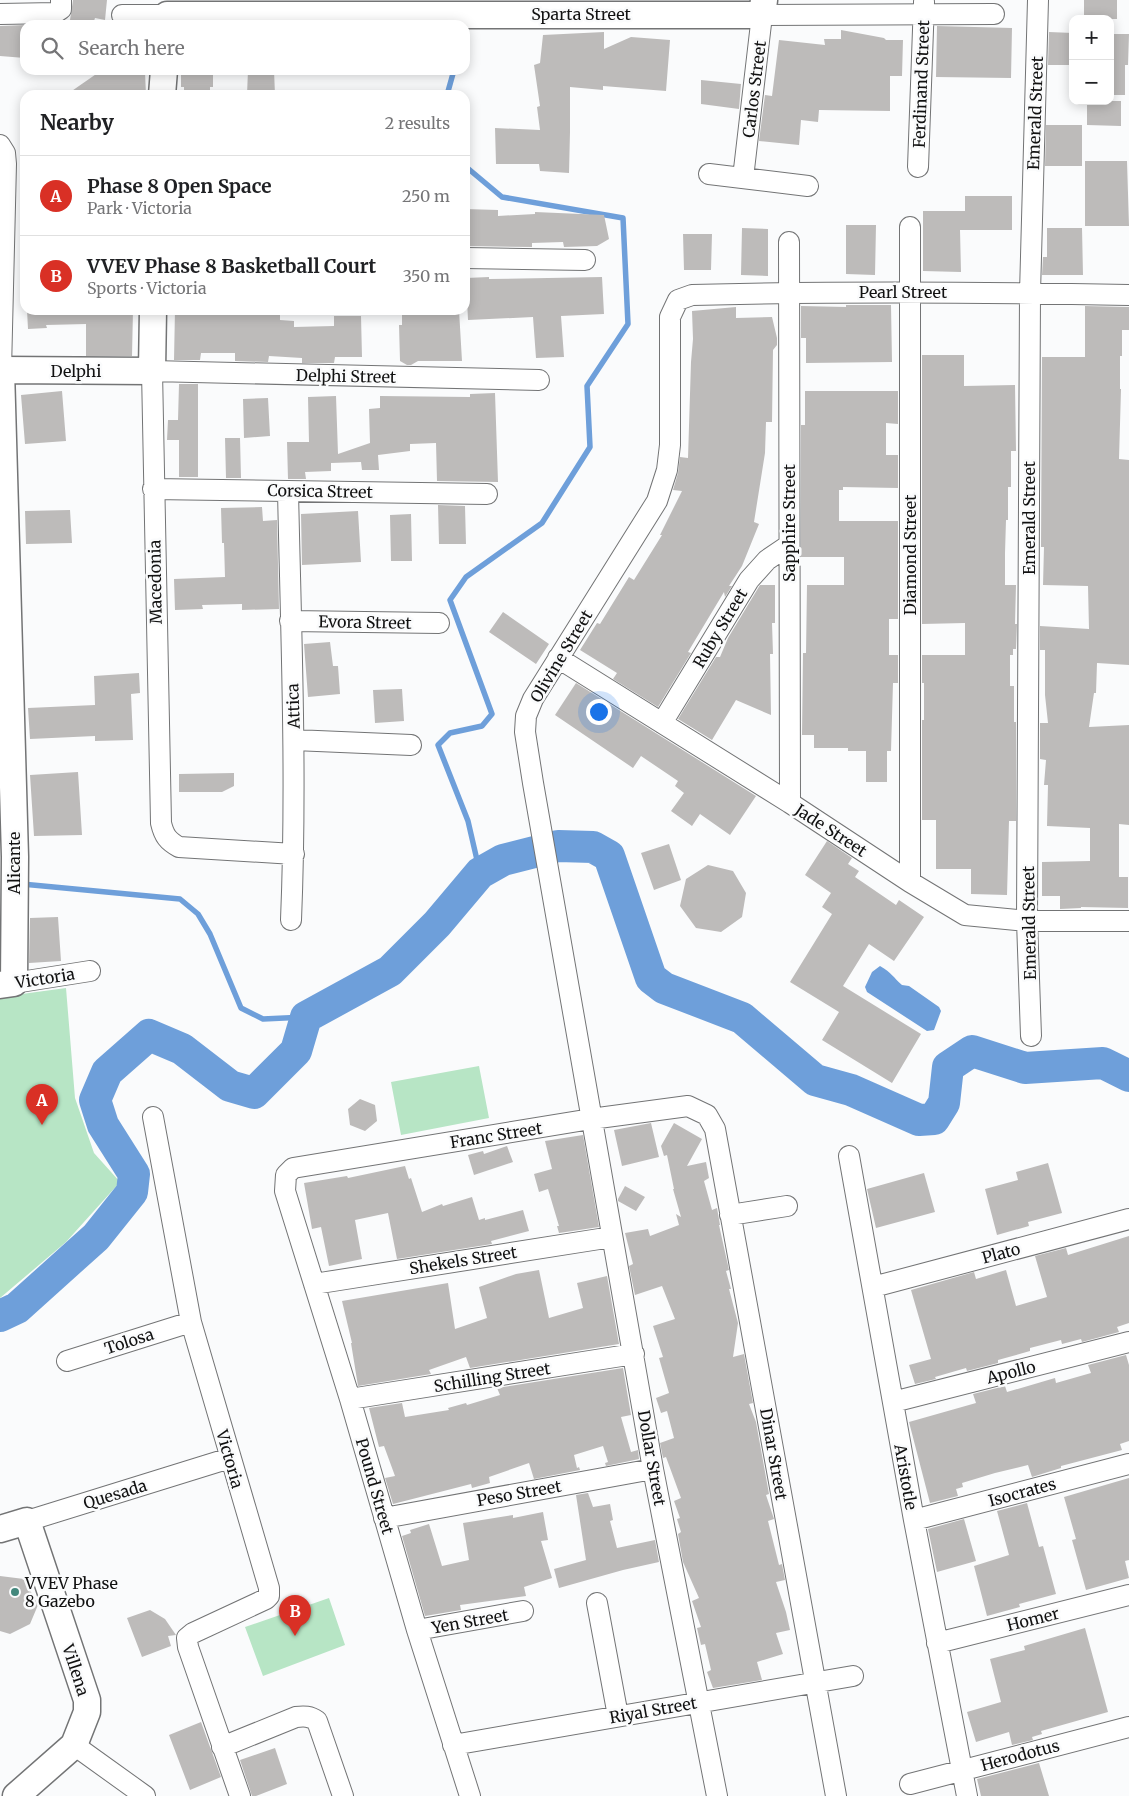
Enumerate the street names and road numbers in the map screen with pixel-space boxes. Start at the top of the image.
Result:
street label: Sparta Street [531,4,632,24]
street label: Ferdinand Street [909,19,933,148]
street label: Carlos Street [738,39,770,139]
street label: Emerald Street [1023,55,1047,170]
street label: Pearl Street [859,282,948,302]
street label: Delphi [51,361,101,381]
street label: Delphi Street [296,365,397,387]
street label: Emerald Street [1019,460,1039,575]
street label: Sapphire Street [779,463,799,582]
street label: Corsica Street [267,480,374,502]
street label: Diamond Street [900,494,920,615]
street label: Macedonia [144,539,166,624]
street label: Ruby Street [689,584,752,671]
street label: Olivine Street [526,606,597,706]
street label: Evora Street [318,611,412,633]
street label: Attica [282,683,304,730]
street label: Jade Street [790,799,871,861]
street label: Alicante [4,832,24,895]
street label: Emerald Street [1018,865,1040,980]
street label: Victoria [13,963,77,993]
street label: Franc Street [448,1118,544,1152]
street label: Plato [980,1238,1022,1268]
street label: Shekels Street [408,1242,519,1278]
street label: Tolosa [102,1324,157,1358]
street label: Apollo [983,1356,1038,1388]
street label: Schilling Street [432,1358,553,1396]
street label: Dinar Street [756,1406,792,1502]
street label: Dollar Street [634,1409,670,1508]
street label: Victoria [212,1426,248,1491]
street label: Pound Street [352,1436,398,1537]
street label: Aristotle [890,1442,922,1511]
street label: Isocrates [986,1473,1058,1511]
street label: Quesada [81,1475,150,1513]
street label: Peso Street [475,1476,563,1510]
street label: Homer [1005,1603,1061,1635]
street label: Yen Street [429,1604,511,1638]
street label: Villena [58,1641,94,1699]
street label: Riyal Street [608,1692,699,1728]
street label: Herodotus [978,1735,1062,1775]

